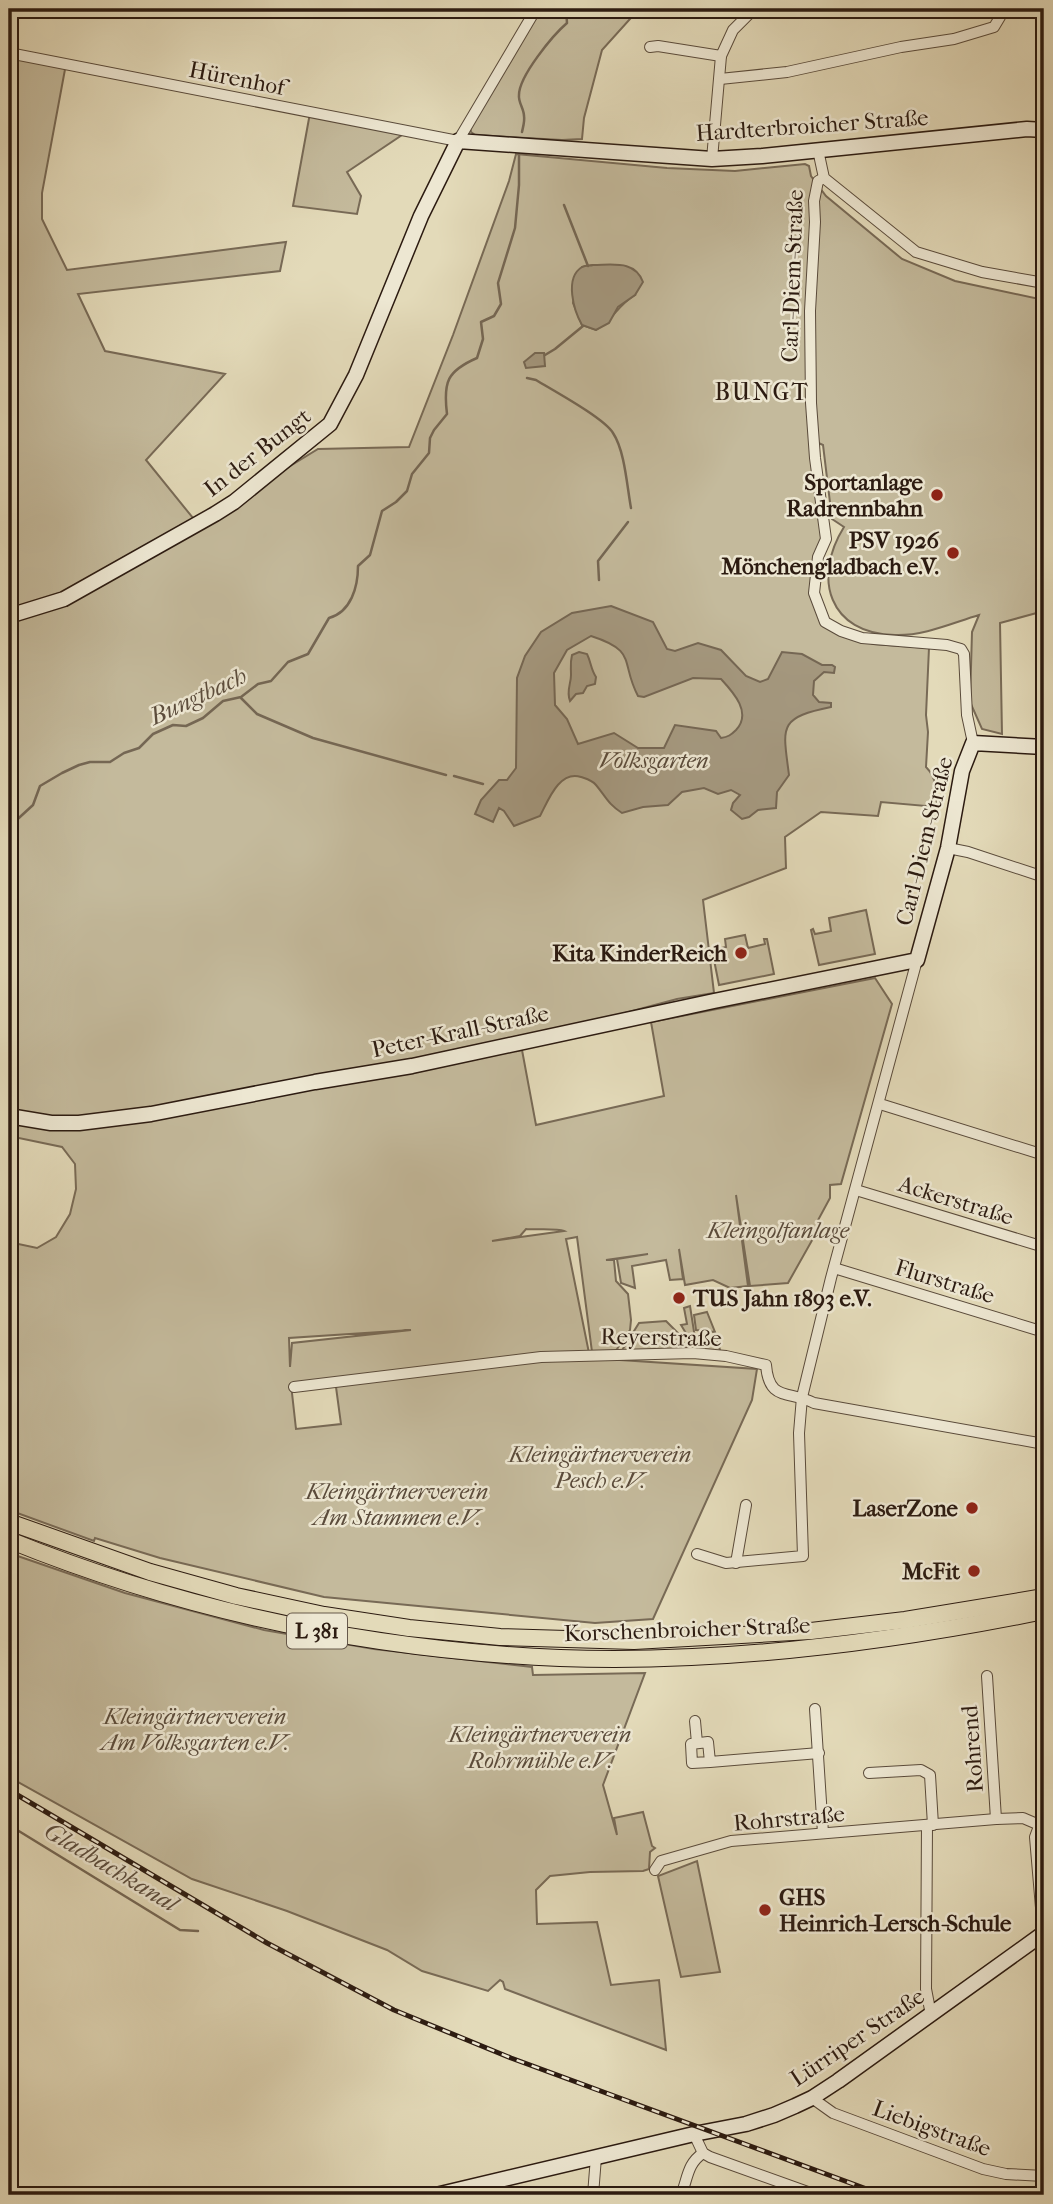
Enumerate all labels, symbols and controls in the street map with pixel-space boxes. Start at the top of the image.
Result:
street label: Hürenhof [187,56,292,102]
street label: Hardterbroicher Straße [695,104,929,147]
street label: Carl-Diem-Straße [776,189,809,363]
district label: BUNGT [714,378,810,406]
street label: In der Bungt [199,402,316,502]
place label: Sportanlage Radrennbahn [786,469,924,522]
marker: Sportanlage Radrennbahn [929,487,945,503]
place label: PSV 1926 Mönchengladbach e.V. [721,527,940,580]
marker: PSV 1926 Mönchengladbach e.V. [945,545,961,561]
water label: Bungtbach [143,661,251,731]
park label: Volksgarten [599,747,709,774]
street label: Carl-Diem-Straße [890,754,959,928]
place label: Kita KinderReich [552,940,728,967]
marker: Kita KinderReich [733,945,749,961]
street label: Peter-Krall-Straße [369,1000,551,1063]
street label: Ackerstraße [894,1170,1017,1231]
park label: Kleingolfanlage [705,1217,850,1244]
street label: Flurstraße [892,1254,998,1309]
place label: TUS Jahn 1893 e.V. [692,1285,872,1312]
marker: TUS Jahn 1893 e.V. [671,1290,687,1306]
street label: Reyerstraße [600,1323,722,1352]
park label: Kleingärtnerverein Pesch e.V. [507,1441,691,1494]
park label: Kleingärtnerverein Am Stammen e.V. [304,1478,488,1531]
place label: LaserZone [852,1495,959,1522]
marker: LaserZone [964,1500,980,1516]
place label: McFit [902,1558,961,1585]
marker: McFit [966,1563,982,1579]
street label: Korschenbroicher Straße [563,1612,811,1647]
road number: L 381 [287,1614,347,1648]
park label: Kleingärtnerverein Am Volksgarten e.V. [98,1703,292,1756]
street label: Rohrend [956,1704,989,1794]
park label: Kleingärtnerverein Rohrmühle e.V. [447,1721,631,1774]
street label: Rohrstraße [732,1800,846,1837]
water label: Gladbachkanal [39,1816,185,1919]
place label: GHS Heinrich-Lersch-Schule [779,1884,1012,1937]
marker: GHS Heinrich-Lersch-Schule [757,1902,773,1918]
street label: Lürriper Straße [785,1983,930,2092]
street label: Liebigstraße [869,2095,995,2162]

